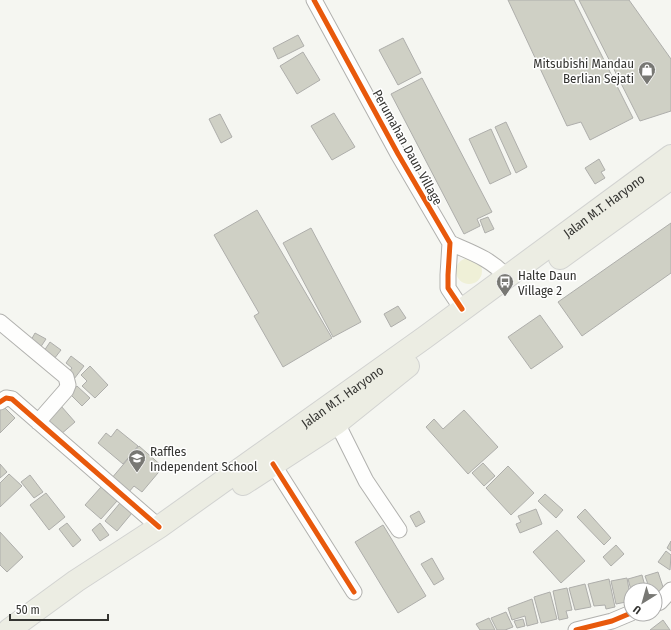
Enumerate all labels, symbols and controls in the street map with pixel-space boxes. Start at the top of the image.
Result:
place label: Mitsubishi Mandau Berlian Sejati [533,56,634,86]
shop icon: Mitsubishi Mandau Berlian Sejati [637,60,657,85]
street label: Perumahan Daun Village [370,87,445,207]
street label: Jalan M.T. Haryono [561,171,648,241]
place label: Halte Daun Village 2 [518,268,577,298]
bus stop icon: Halte Daun Village 2 [495,272,515,297]
street label: Jalan M.T. Haryono [299,362,386,431]
place label: Raffles Independent School [150,444,258,474]
school or university icon: Raffles Independent School [127,448,147,473]
north arrow [623,582,663,622]
scale bar [10,596,108,622]
text: U [631,602,644,617]
text: 50 m [16,603,40,617]

